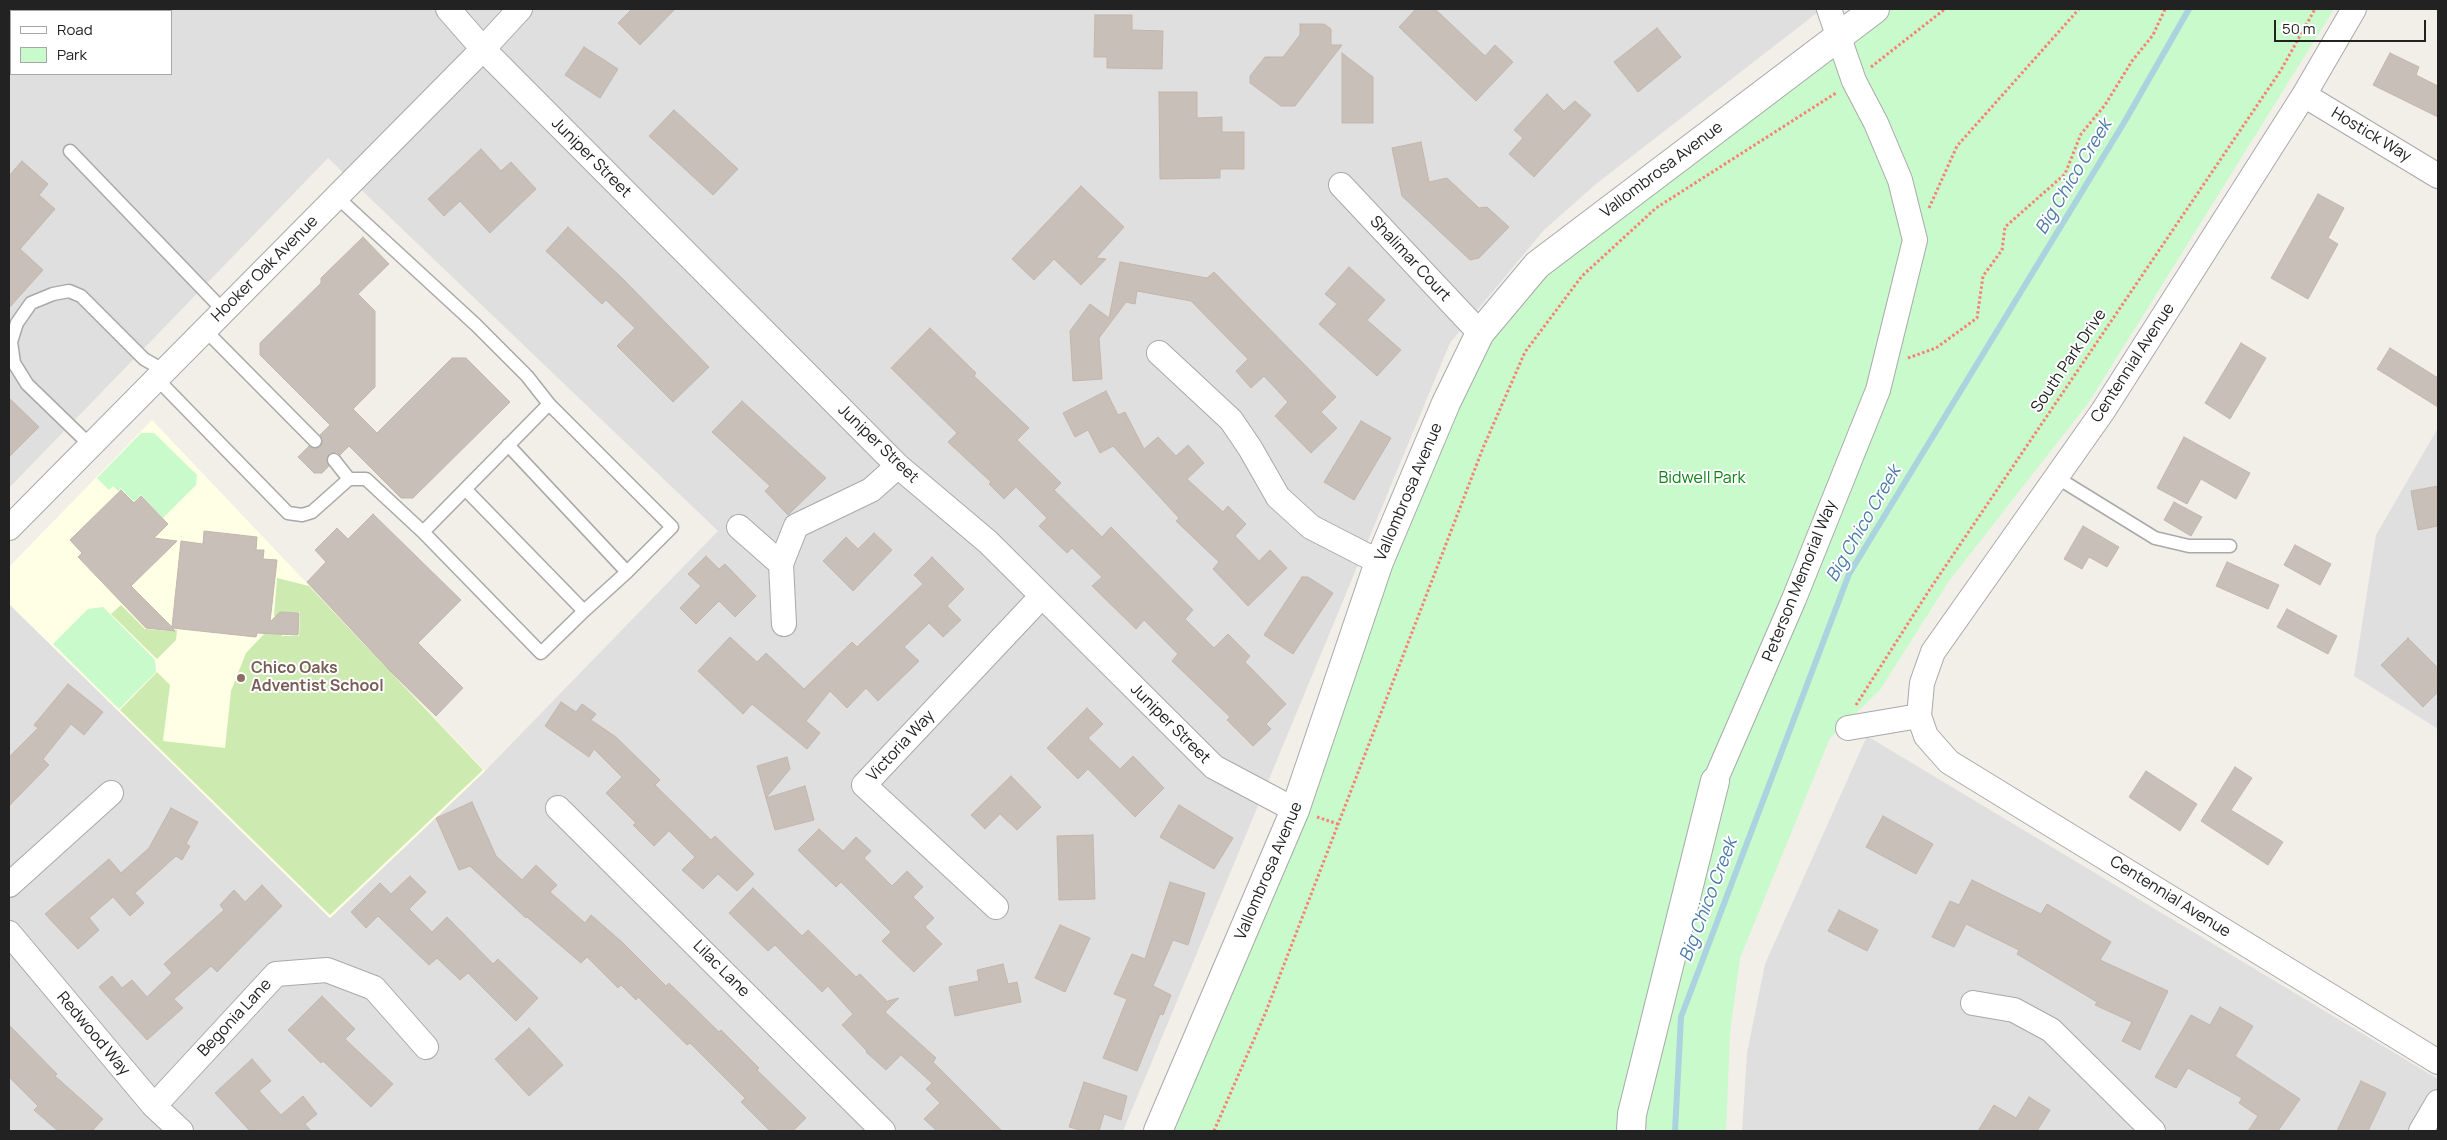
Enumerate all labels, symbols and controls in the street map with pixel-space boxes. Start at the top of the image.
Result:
legend [10,10,172,75]
scale bar [2277,10,2430,42]
text: 50 m [2282,18,2316,39]
text: Road [57,19,93,40]
text: Park [57,44,87,65]
street label: Hostick Way [2327,104,2415,166]
street label: Juniper Street [547,114,635,202]
water label: Big Chico Creek [2031,116,2117,238]
street label: Vallombrosa Avenue [1597,118,1727,222]
street label: Hooker Oak Avenue [208,212,322,326]
street label: Shalimar Court [1366,212,1454,306]
street label: Centennial Avenue [2087,300,2179,426]
street label: South Park Drive [2027,306,2111,416]
street label: Juniper Street [834,401,922,487]
street label: Vallombrosa Avenue [1371,420,1447,564]
water label: Big Chico Creek [1822,462,1906,586]
park label: Bidwell Park [1659,469,1745,489]
street label: Peterson Memorial Way [1759,497,1841,665]
place label: Chico Oaks Adventist School [251,659,384,697]
marker: Chico Oaks Adventist School [235,672,247,684]
street label: Juniper Street [1126,680,1214,768]
street label: Victoria Way [863,706,939,786]
street label: Vallombrosa Avenue [1231,799,1307,943]
water label: Big Chico Creek [1676,835,1742,965]
street label: Centennial Avenue [2106,852,2234,942]
street label: Lilac Lane [689,937,753,1001]
street label: Begonia Lane [194,975,276,1061]
street label: Redwood Way [52,988,134,1080]

